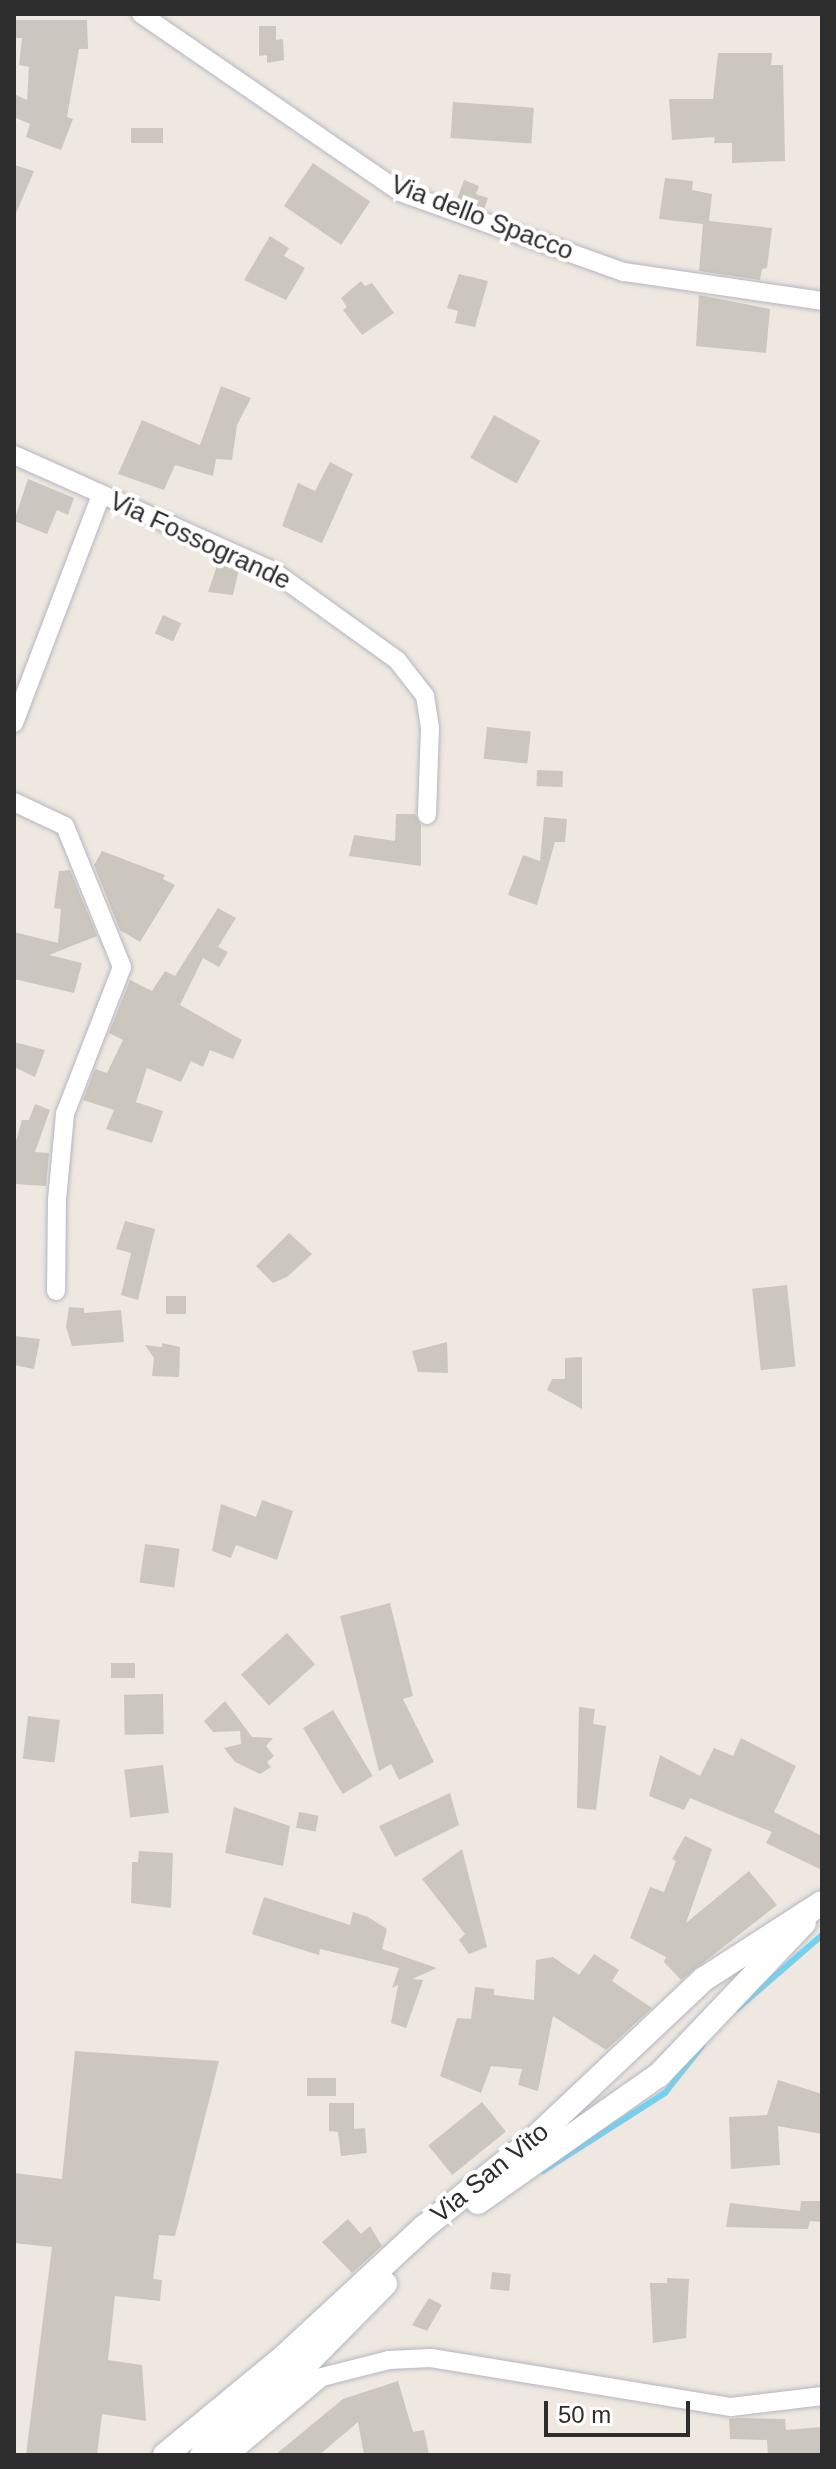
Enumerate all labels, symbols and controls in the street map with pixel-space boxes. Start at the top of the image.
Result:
street label: Via dello Spacco [386,169,578,267]
street label: Via Fossogrande [105,485,295,597]
street label: Via San Vito [425,2116,555,2230]
scale bar [548,2385,694,2435]
text: 50 m [558,2401,611,2428]

